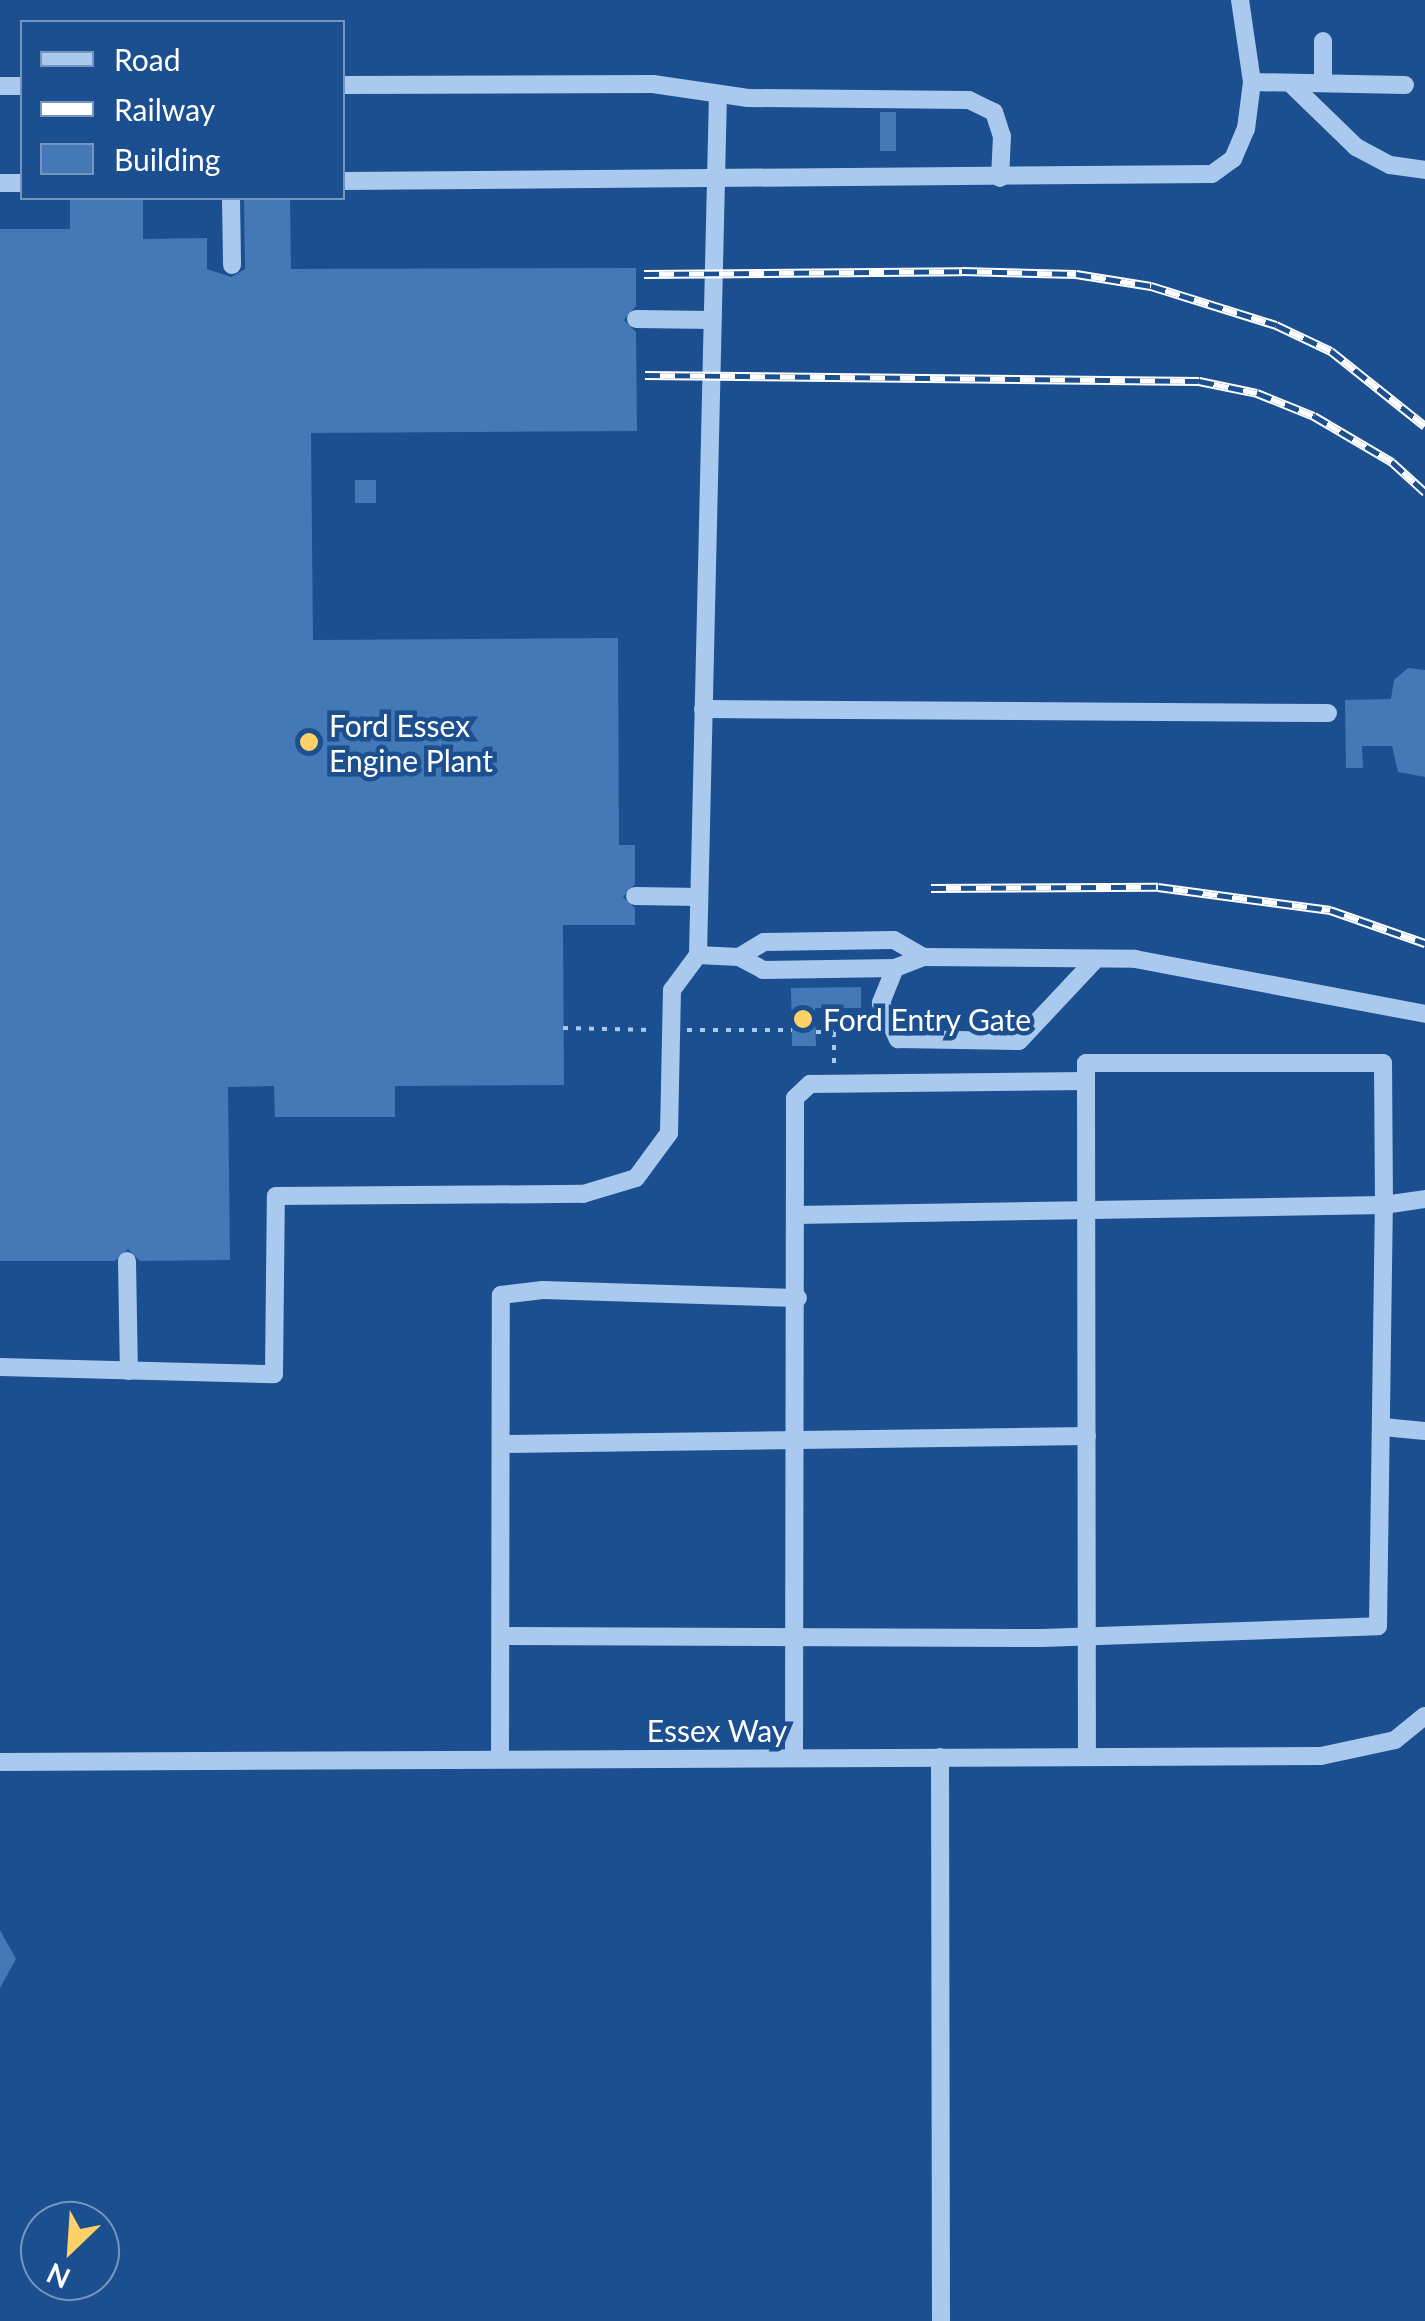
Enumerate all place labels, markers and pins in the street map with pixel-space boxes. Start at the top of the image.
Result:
place label: Ford Essex Engine Plant [329,707,493,778]
marker: Ford Essex Engine Plant [298,731,320,753]
place label: Ford Entry Gate [823,1001,1032,1037]
marker: Ford Entry Gate [792,1008,814,1030]

